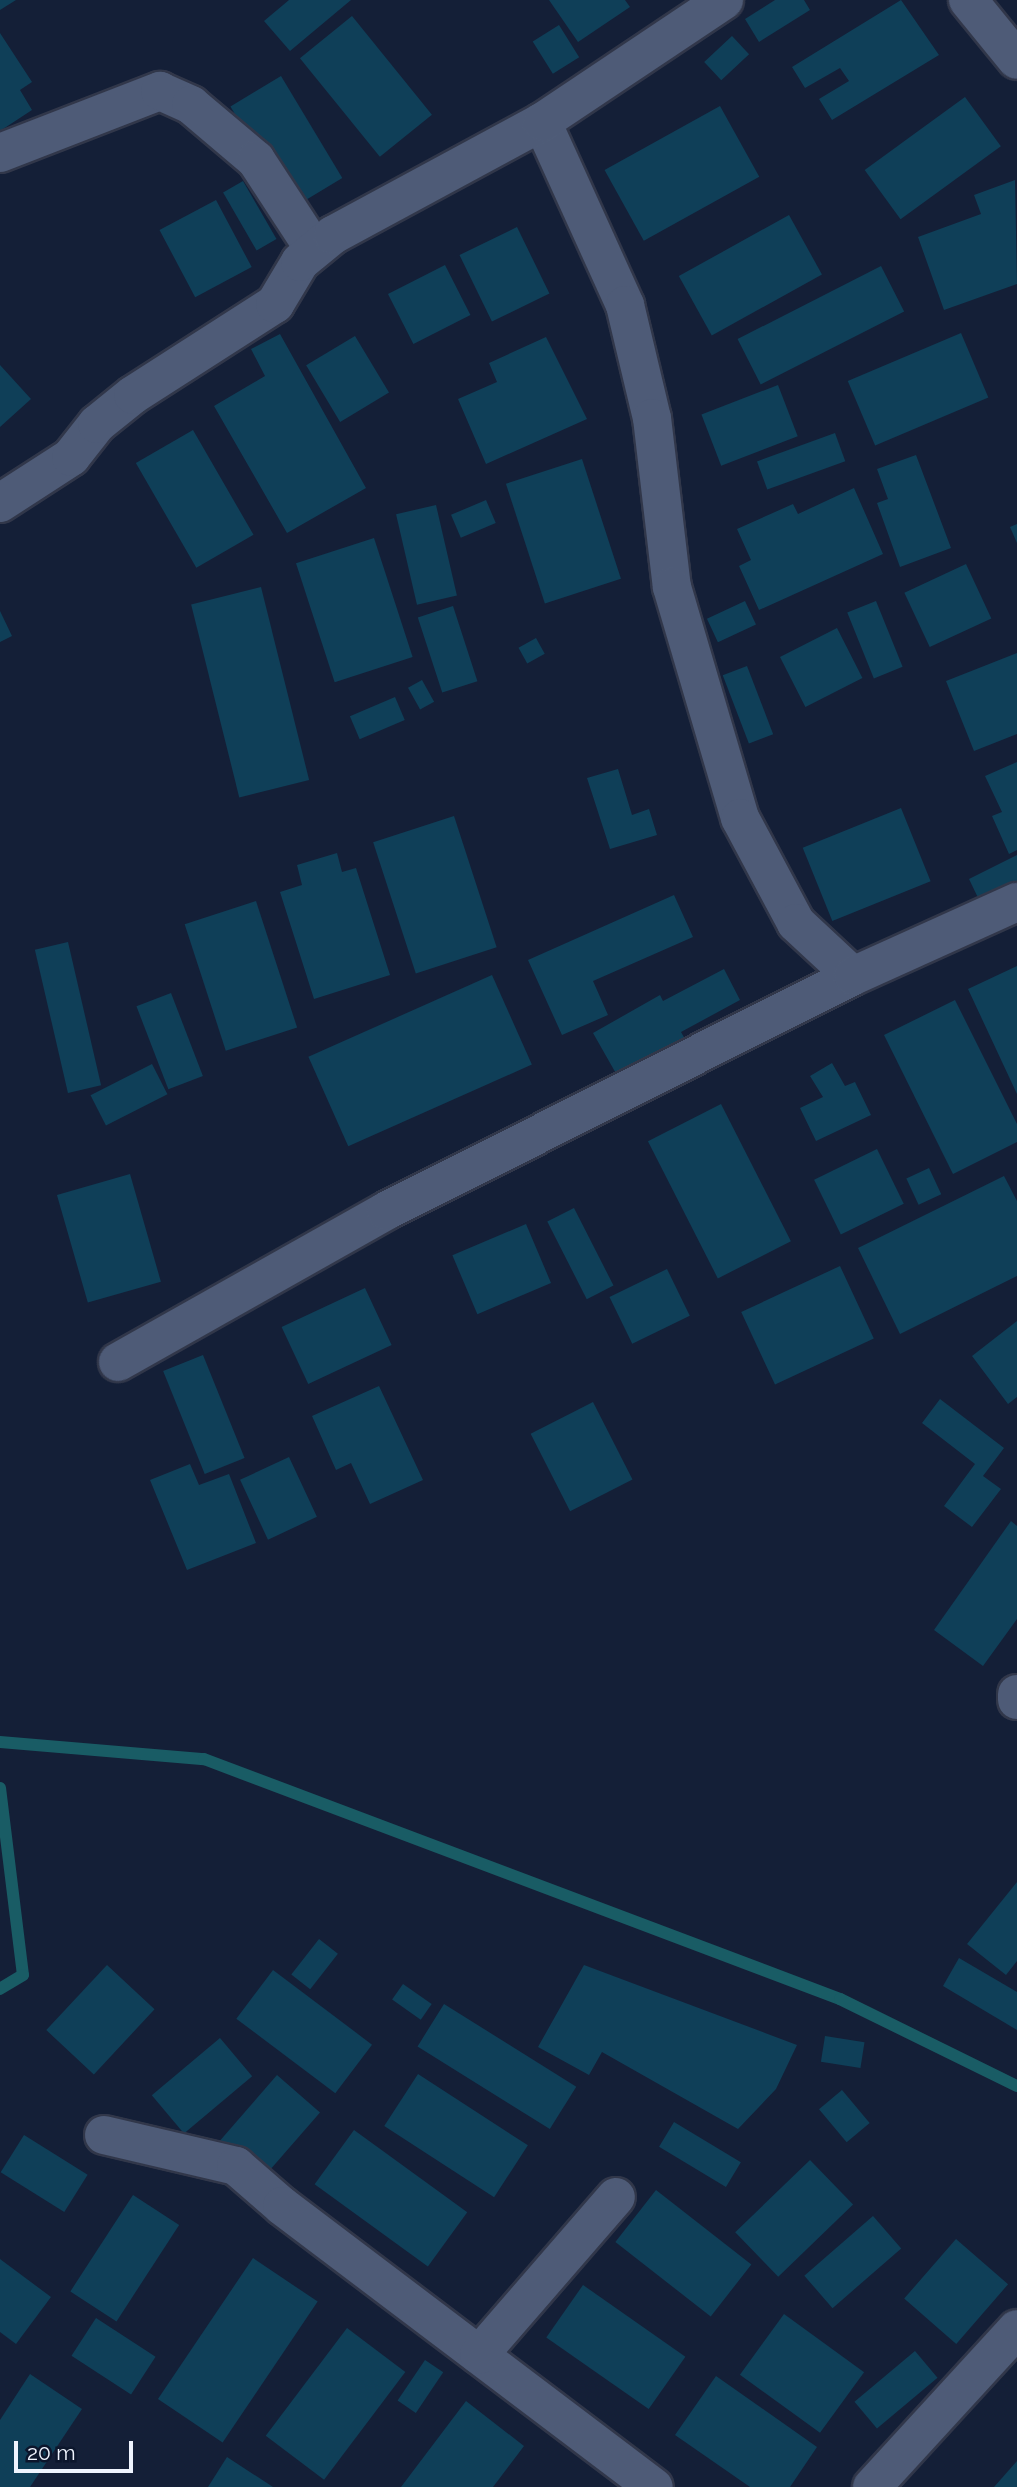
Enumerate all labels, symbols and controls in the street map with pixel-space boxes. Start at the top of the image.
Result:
scale bar [18,2428,136,2472]
text: 20 m [27,2440,75,2465]

